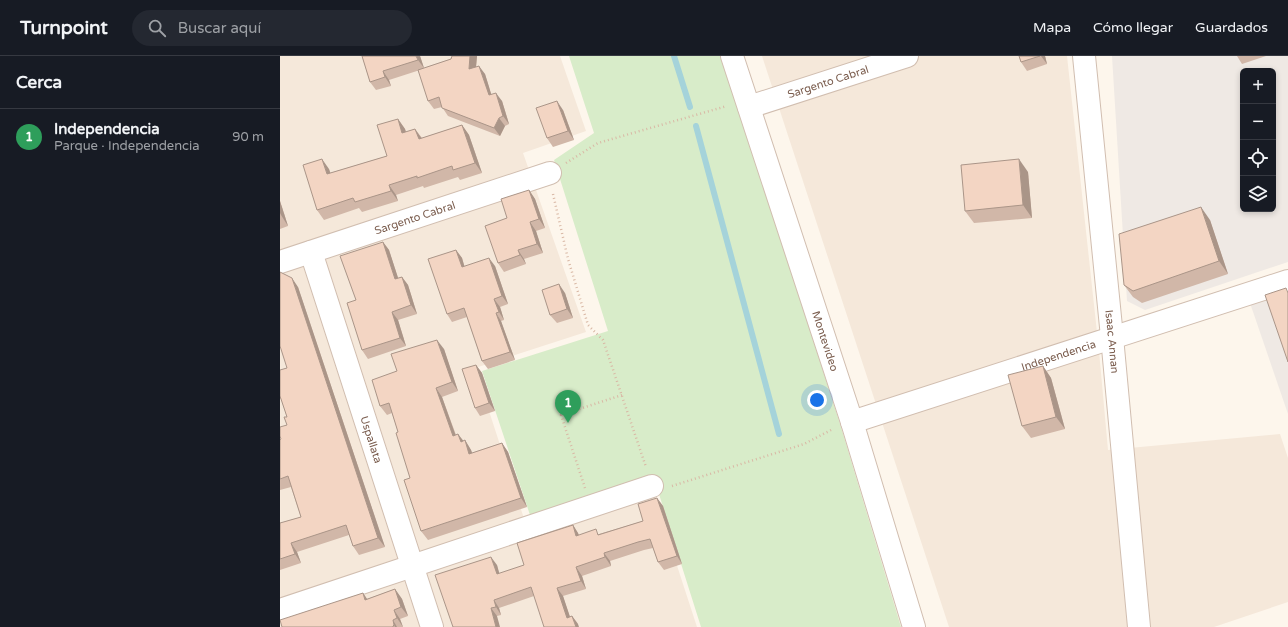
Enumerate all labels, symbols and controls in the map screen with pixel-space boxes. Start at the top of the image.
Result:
search box [132,10,412,46]
text: Turnpoint [20,17,108,39]
icon: search [146,17,168,39]
text: Buscar aquí [178,19,261,37]
text: Mapa [1033,19,1071,36]
text: Cómo llegar [1093,19,1173,36]
text: Guardados [1195,19,1268,36]
street label: Sargento Cabral [786,62,870,101]
map controls [1240,68,1276,212]
button: + [1240,68,1276,104]
text: Cerca [16,72,62,93]
button: − [1240,104,1276,140]
text: Independencia [54,120,160,138]
text: 1 [25,129,33,145]
text: 90 m [232,129,264,145]
text: Parque · Independencia [54,138,200,154]
button: locate [1240,140,1276,176]
button: layers [1240,176,1276,212]
street label: Sargento Cabral [373,198,457,237]
street label: Montevideo [810,309,841,373]
street label: Isaac Annan [1103,309,1122,374]
street label: Independencia [1020,337,1097,373]
pin: 1 [555,390,581,423]
your location [807,390,827,410]
street label: Uspallata [358,414,385,465]

